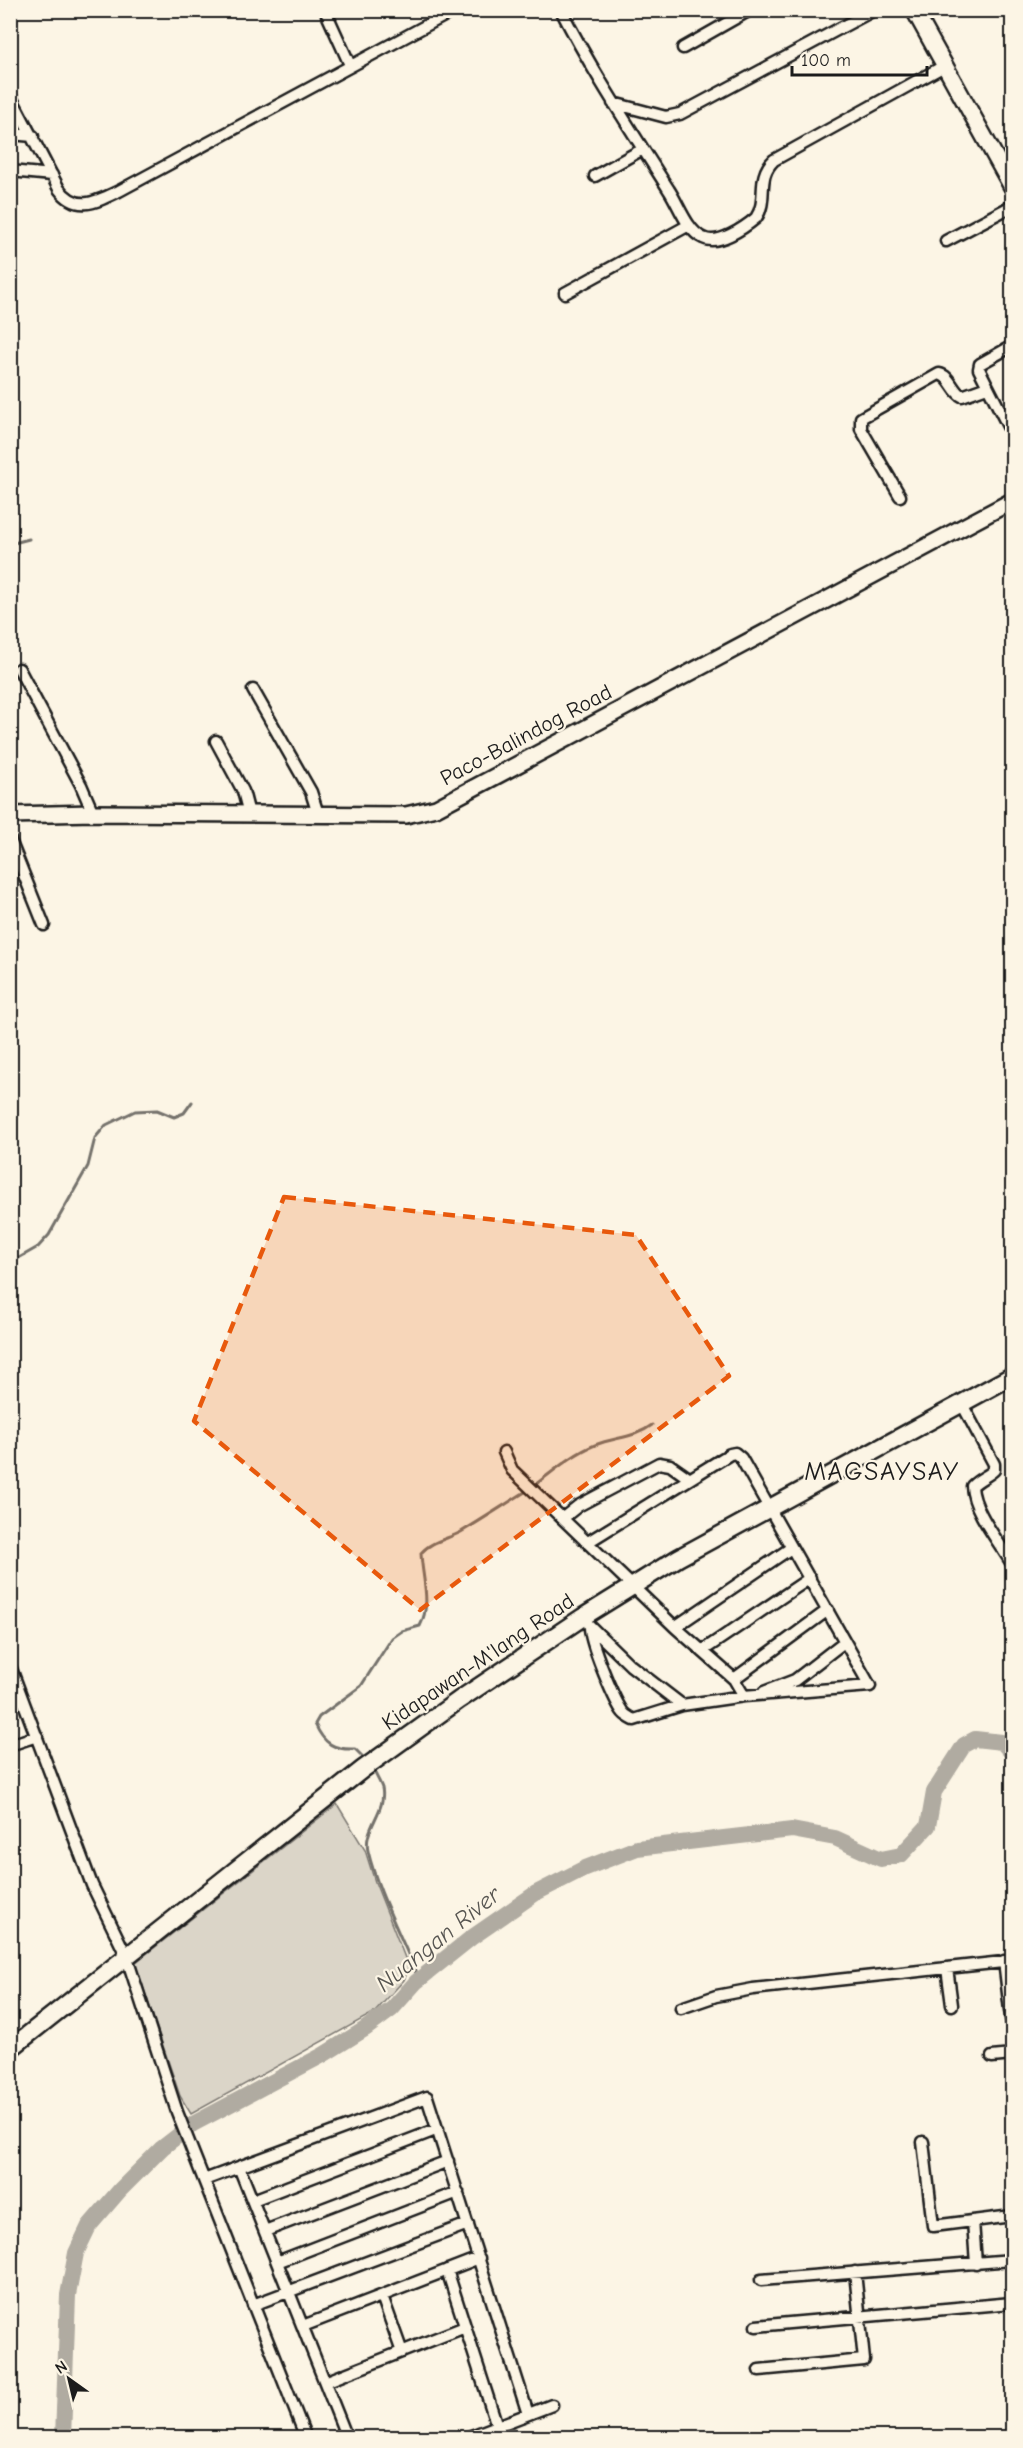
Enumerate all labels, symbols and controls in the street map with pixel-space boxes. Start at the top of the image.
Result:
scale bar [792,39,927,77]
text: 100 m [801,50,851,71]
street label: Paco-Balindog Road [436,679,616,791]
district label: MAGSAYSAY [804,1457,960,1487]
street label: Kidapawan-M'lang Road [377,1588,579,1736]
water label: Nuangan River [370,1879,507,1998]
north arrow [39,2349,99,2409]
text: N [52,2357,71,2378]

